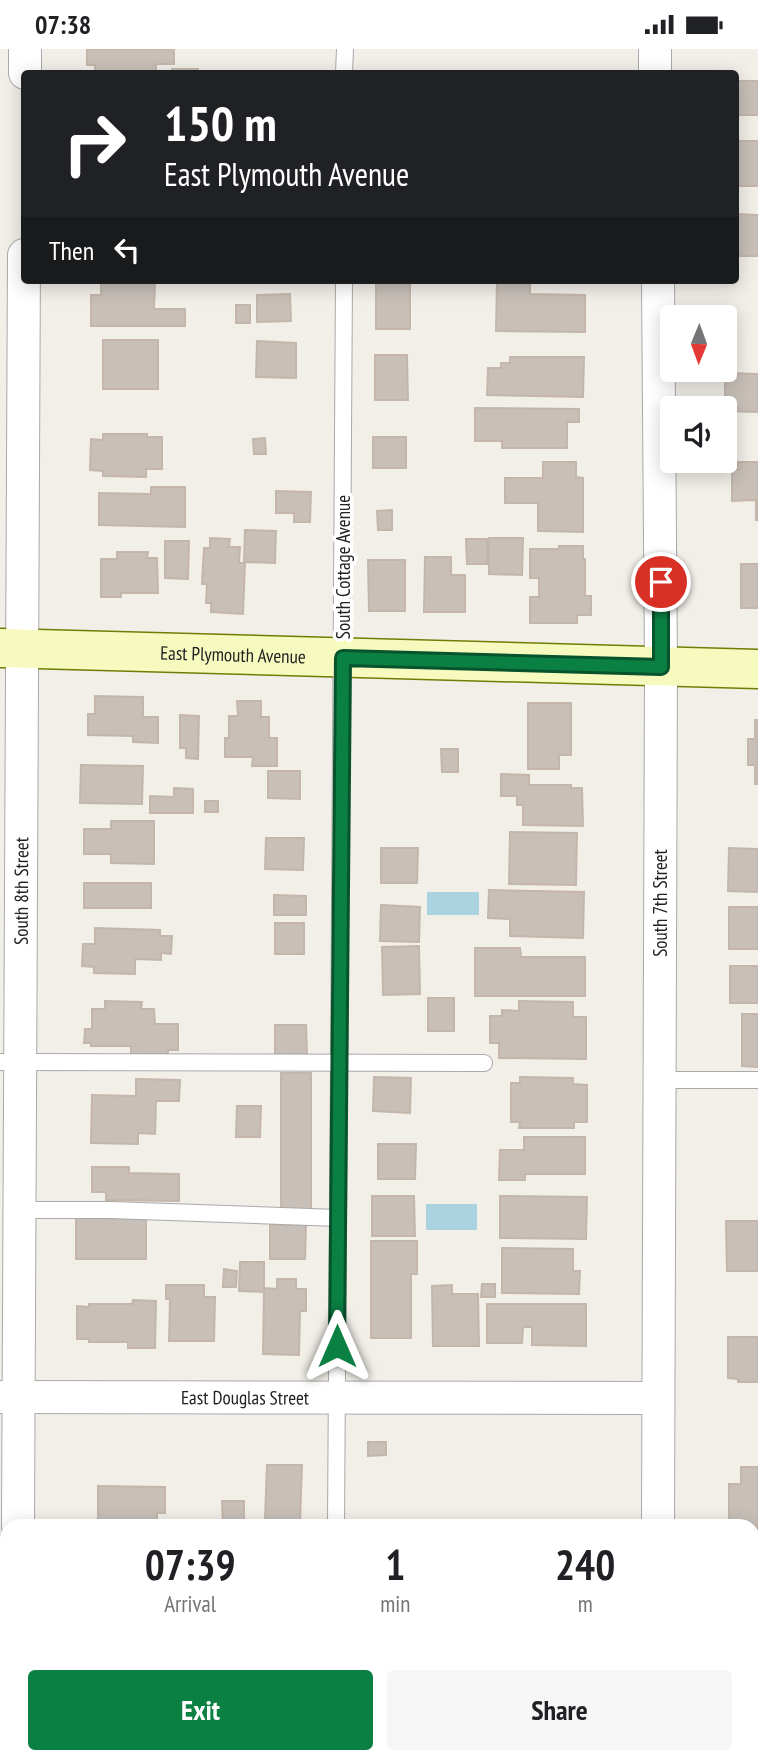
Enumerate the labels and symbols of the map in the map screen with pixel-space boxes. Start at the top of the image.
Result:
north arrow [660,305,737,381]
street label: South Cottage Avenue [331,495,355,639]
pin [631,552,691,612]
street label: East Plymouth Avenue [160,640,306,668]
street label: South 8th Street [9,836,33,945]
street label: South 7th Street [648,848,672,957]
position arrow [300,1309,374,1383]
street label: East Douglas Street [181,1385,310,1409]

